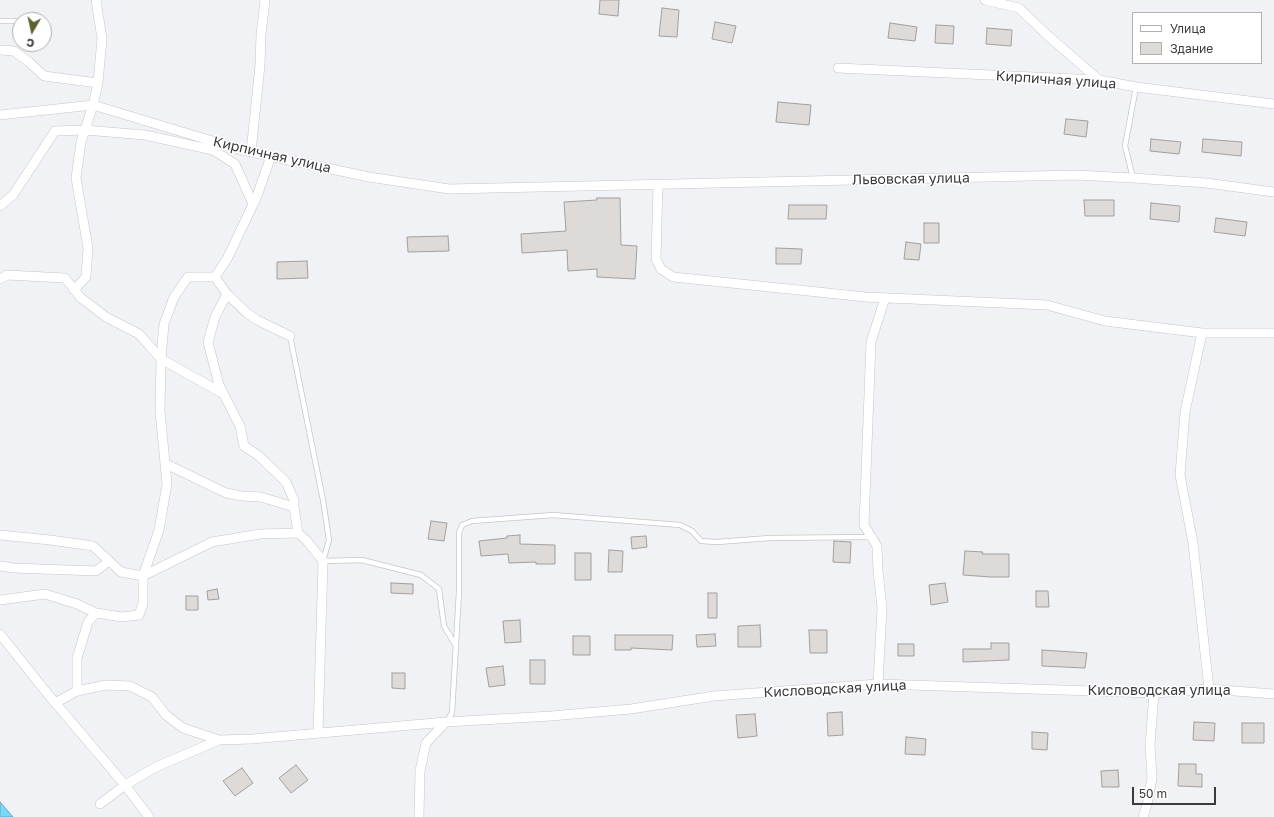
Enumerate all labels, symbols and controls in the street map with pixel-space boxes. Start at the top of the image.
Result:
north arrow [12,12,52,52]
legend [1132,12,1262,64]
text: Улица [1170,21,1206,36]
text: С [25,36,35,50]
text: Здание [1170,41,1213,56]
street label: Кирпичная улица [995,67,1117,93]
street label: Кирпичная улица [211,133,333,177]
street label: Львовская улица [852,170,970,188]
street label: Кисловодская улица [763,677,907,701]
street label: Кисловодская улица [1087,683,1231,699]
scale bar [1134,779,1218,805]
text: 50 m [1139,786,1167,801]

